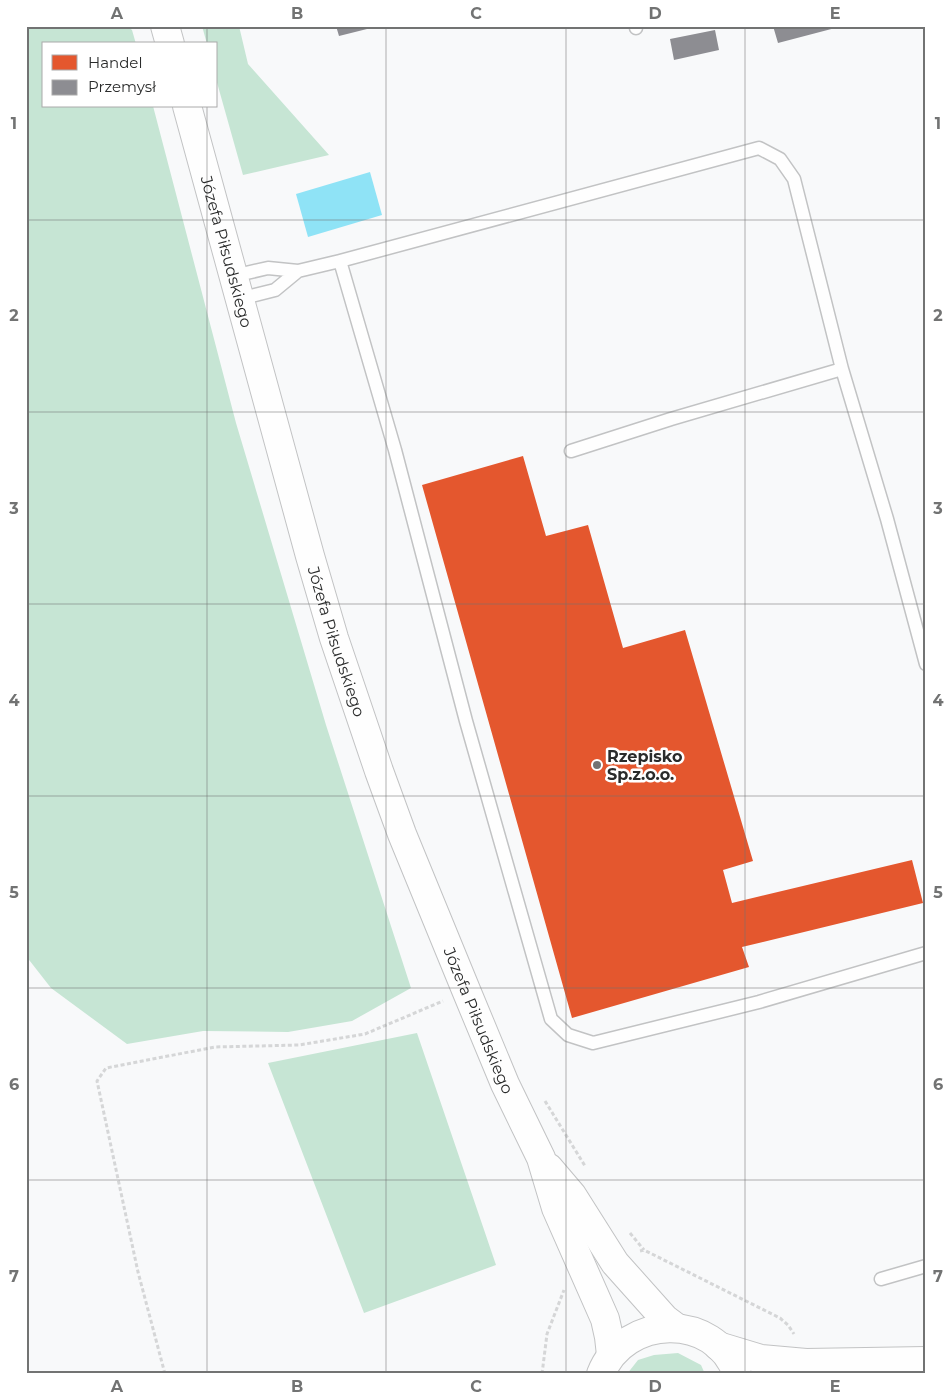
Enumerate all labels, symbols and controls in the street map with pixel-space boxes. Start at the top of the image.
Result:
text: A [110,4,124,23]
text: B [291,4,303,23]
text: C [470,4,482,23]
text: D [648,4,662,23]
text: E [830,4,840,23]
legend [42,42,218,108]
text: Handel [88,53,142,72]
text: Przemysł [88,77,157,96]
text: 1 [11,114,17,133]
text: 1 [935,114,941,133]
street label: Józefa Piłsudskiego [197,173,257,330]
text: 2 [9,306,19,325]
text: 2 [933,306,943,325]
text: 3 [8,499,19,518]
text: 3 [932,499,943,518]
street label: Józefa Piłsudskiego [304,563,369,719]
text: 4 [8,691,20,710]
text: 4 [932,691,944,710]
place label: Rzepisko Sp.z.o.o. [607,747,682,784]
marker: Rzepisko Sp.z.o.o. [591,759,603,771]
text: 5 [9,883,19,902]
text: 5 [933,883,943,902]
street label: Józefa Piłsudskiego [440,943,518,1097]
text: 6 [9,1075,19,1094]
text: 6 [933,1075,943,1094]
text: 7 [9,1267,19,1286]
text: 7 [933,1267,943,1286]
text: A [110,1377,124,1396]
text: B [291,1377,303,1396]
text: C [470,1377,482,1396]
text: D [648,1377,662,1396]
text: E [830,1377,840,1396]

